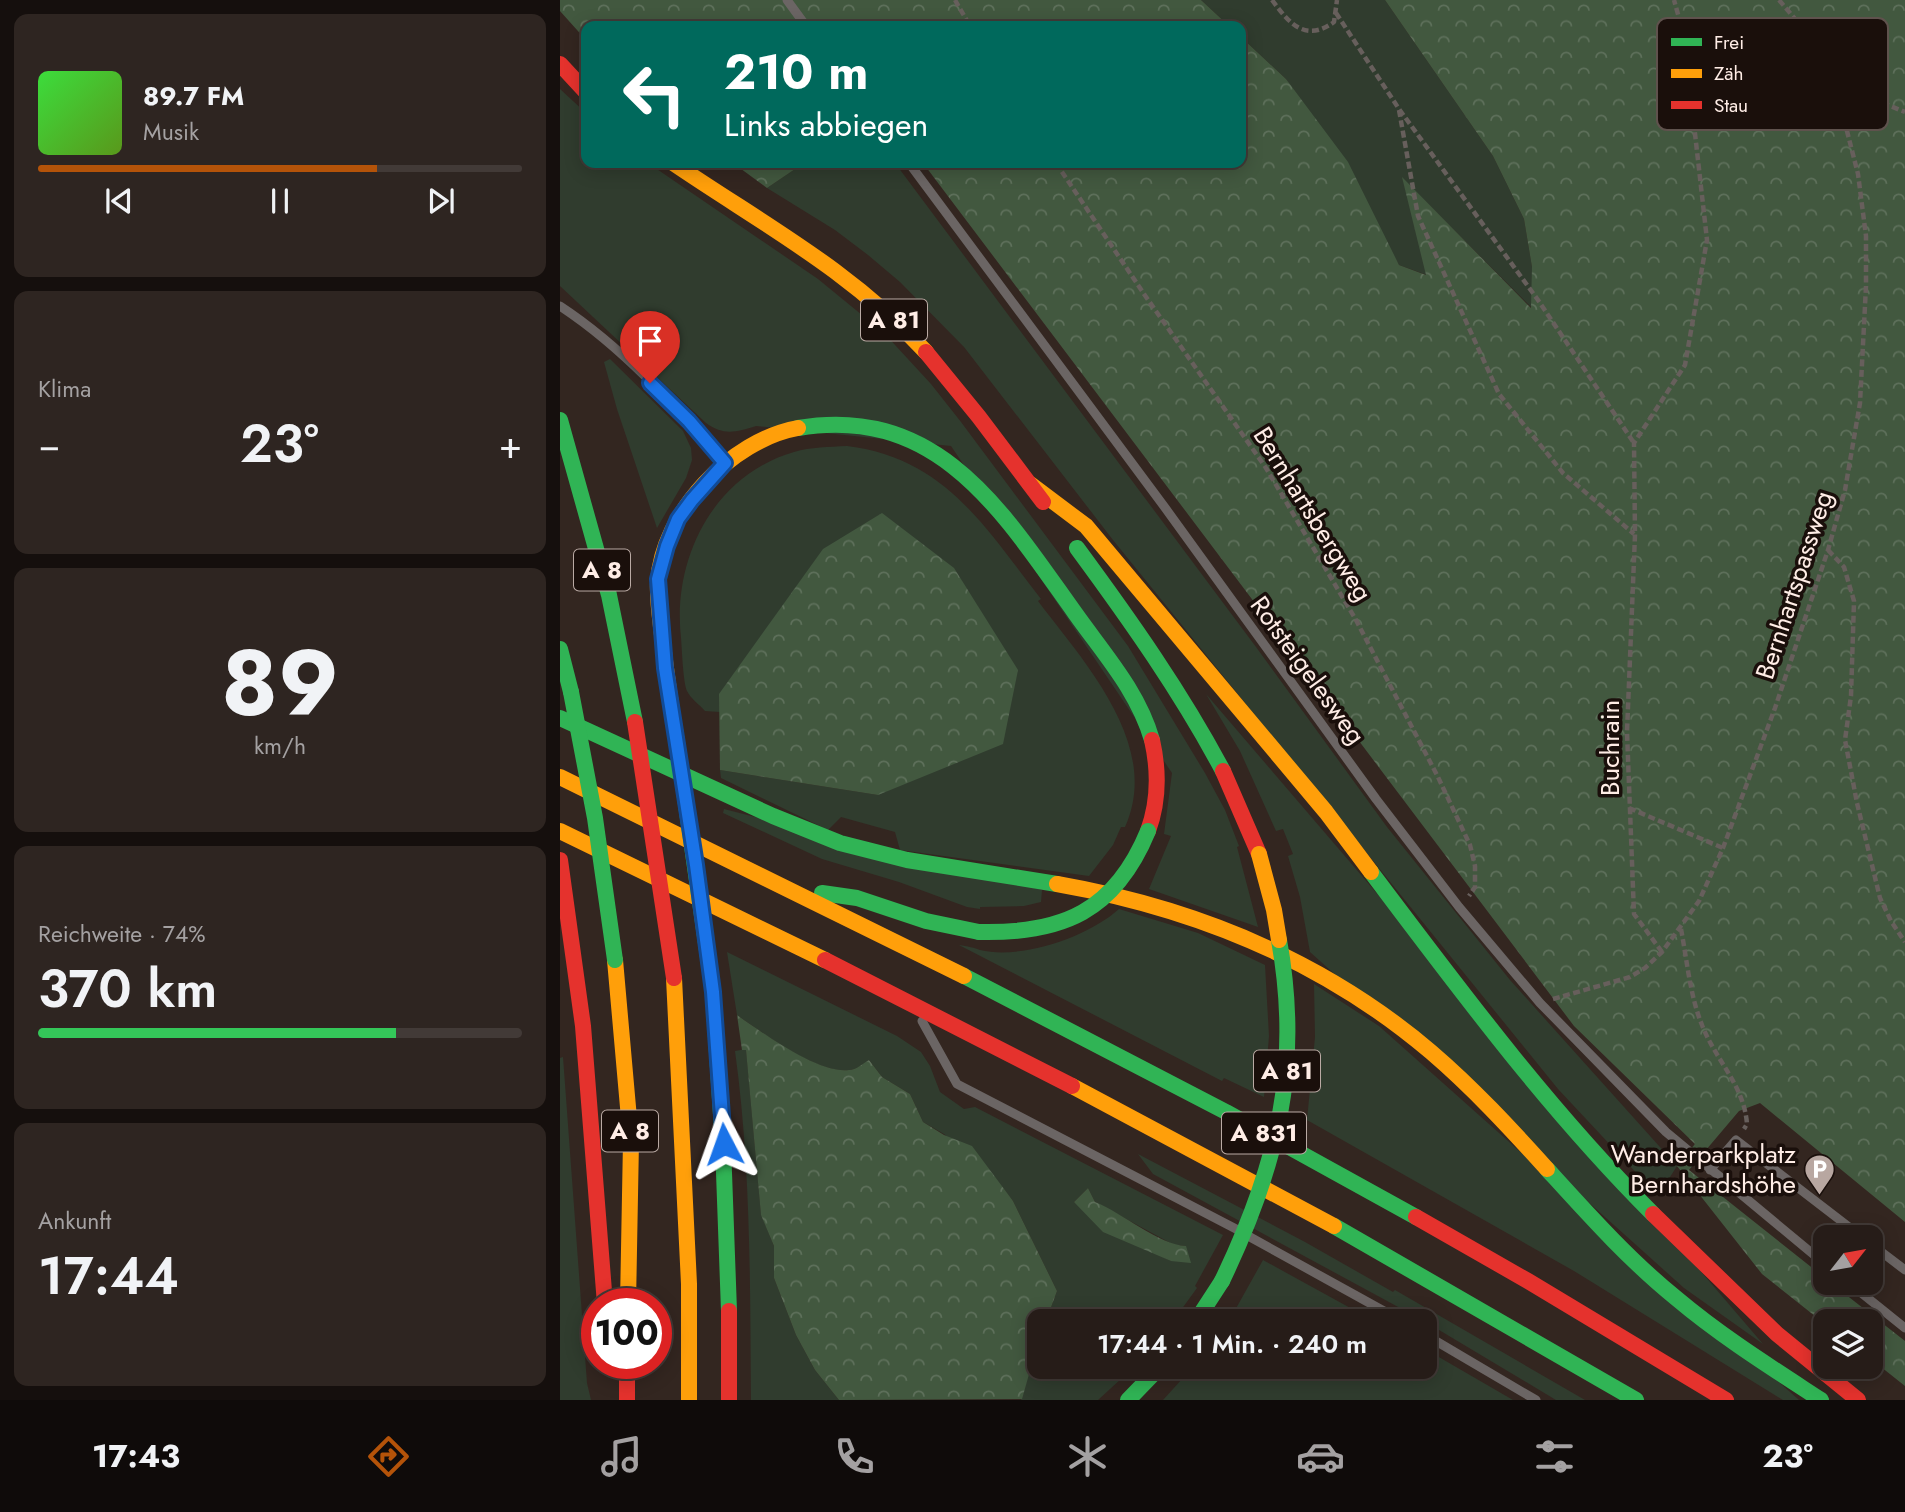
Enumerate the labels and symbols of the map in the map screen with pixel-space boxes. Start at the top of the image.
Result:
legend [1657,18,1888,130]
text: Frei [1714,29,1744,56]
text: Zäh [1714,60,1744,87]
text: Stau [1714,92,1748,119]
road number: A 81 [861,300,927,340]
pin [620,311,680,383]
street label: Bernhartsbergweg [1244,419,1382,609]
street label: Bernhartspassweg [1746,486,1842,684]
road number: A 8 [574,550,630,590]
street label: Rotsteigelesweg [1241,588,1375,752]
street label: Buchrain [1591,700,1629,796]
road number: A 81 [1254,1050,1320,1092]
position arrow [687,1107,761,1181]
road number: A 8 [602,1111,658,1152]
road number: A 831 [1222,1112,1306,1154]
place label: Wanderparkplatz Bernhardshöhe [1610,1135,1796,1203]
parking icon: Wanderparkplatz Bernhardshöhe [1802,1152,1836,1196]
north arrow [1813,1225,1883,1295]
speed limit sign: 100 [581,1288,672,1379]

